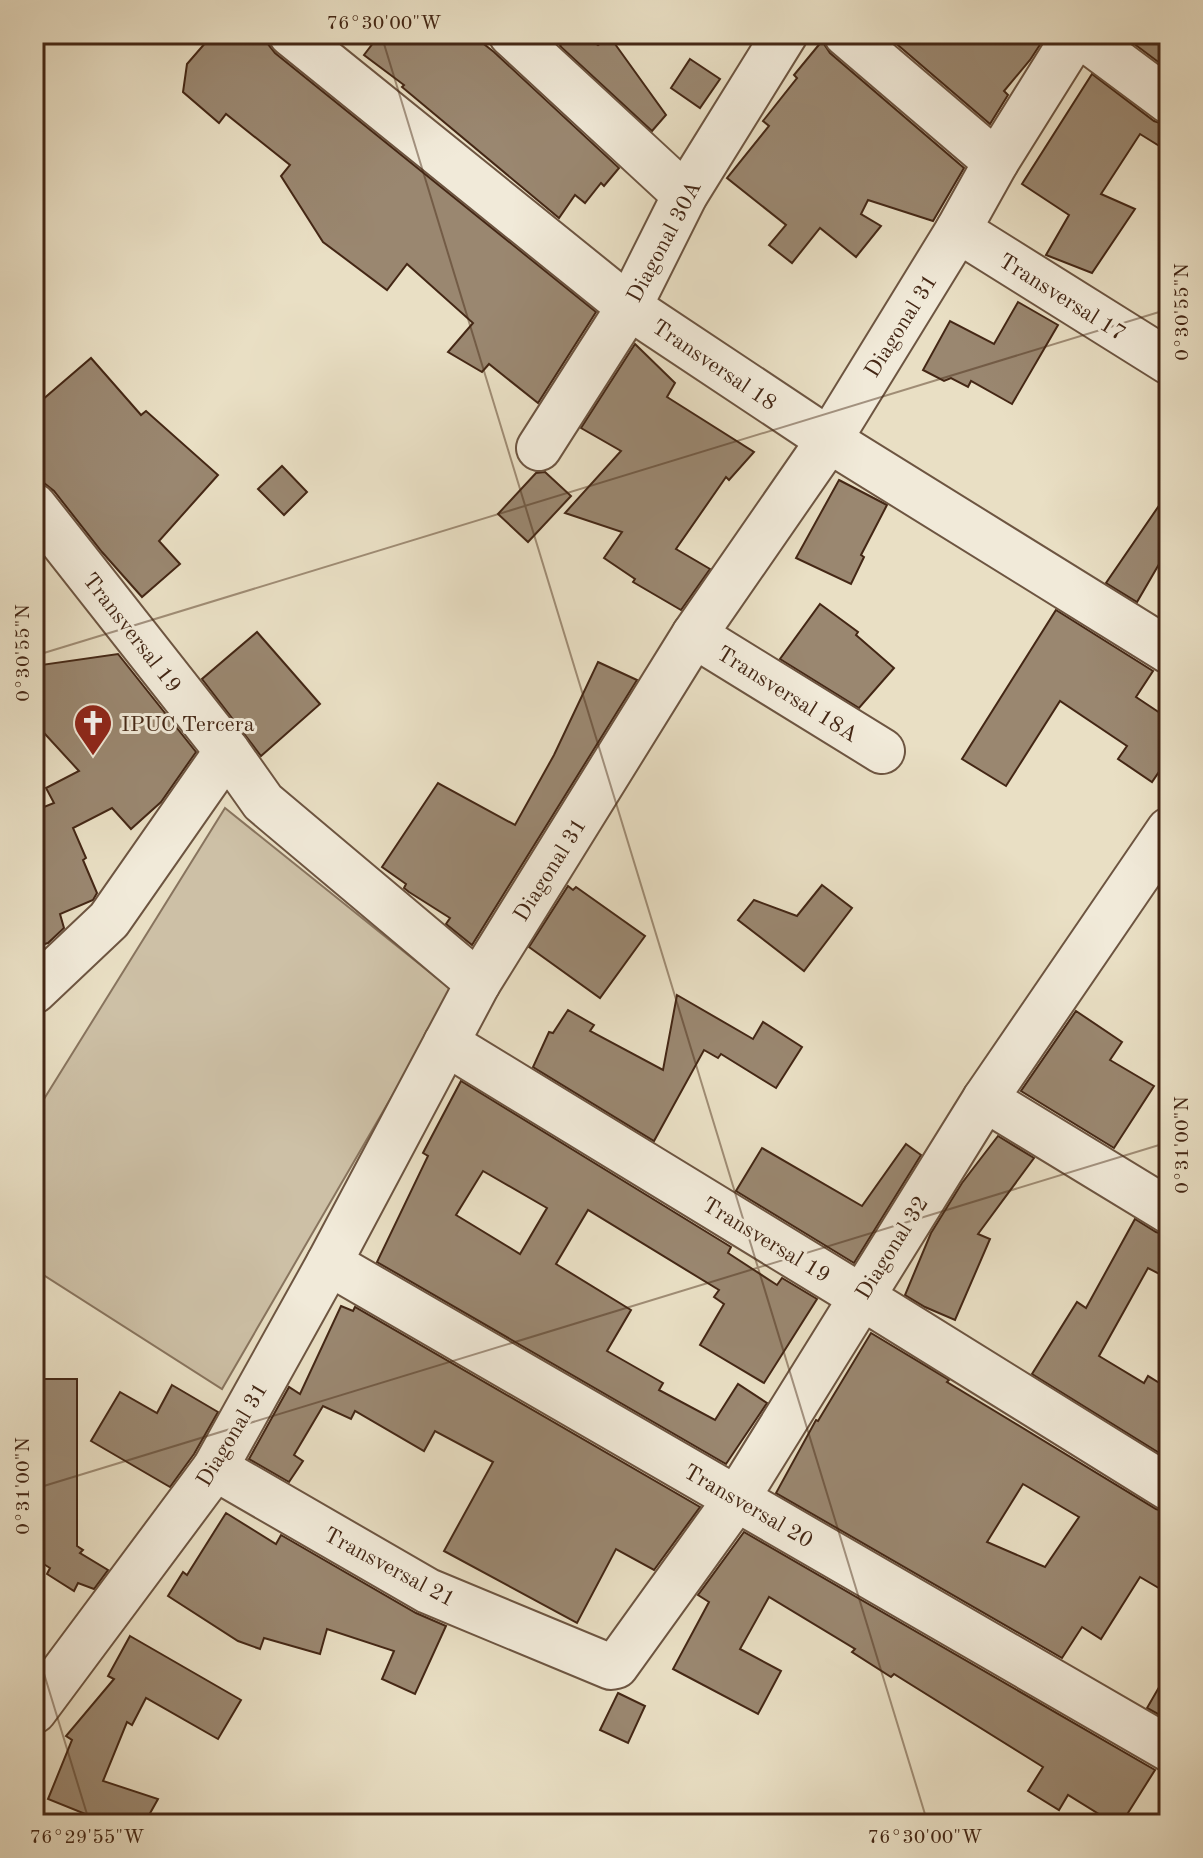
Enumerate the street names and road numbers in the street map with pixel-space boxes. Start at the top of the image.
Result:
street label: Diagonal 30A [624,177,706,306]
street label: Transversal 17 [995,250,1129,345]
street label: Diagonal 31 [861,271,942,382]
street label: Transversal 18 [648,316,780,415]
street label: Transversal 19 [78,569,185,697]
street label: Transversal 18A [713,643,861,747]
street label: Diagonal 31 [510,815,591,926]
street label: Diagonal 32 [852,1193,933,1304]
street label: Transversal 19 [698,1194,834,1287]
street label: Diagonal 31 [193,1379,272,1491]
street label: Transversal 20 [680,1461,816,1552]
street label: Transversal 21 [320,1524,458,1611]

